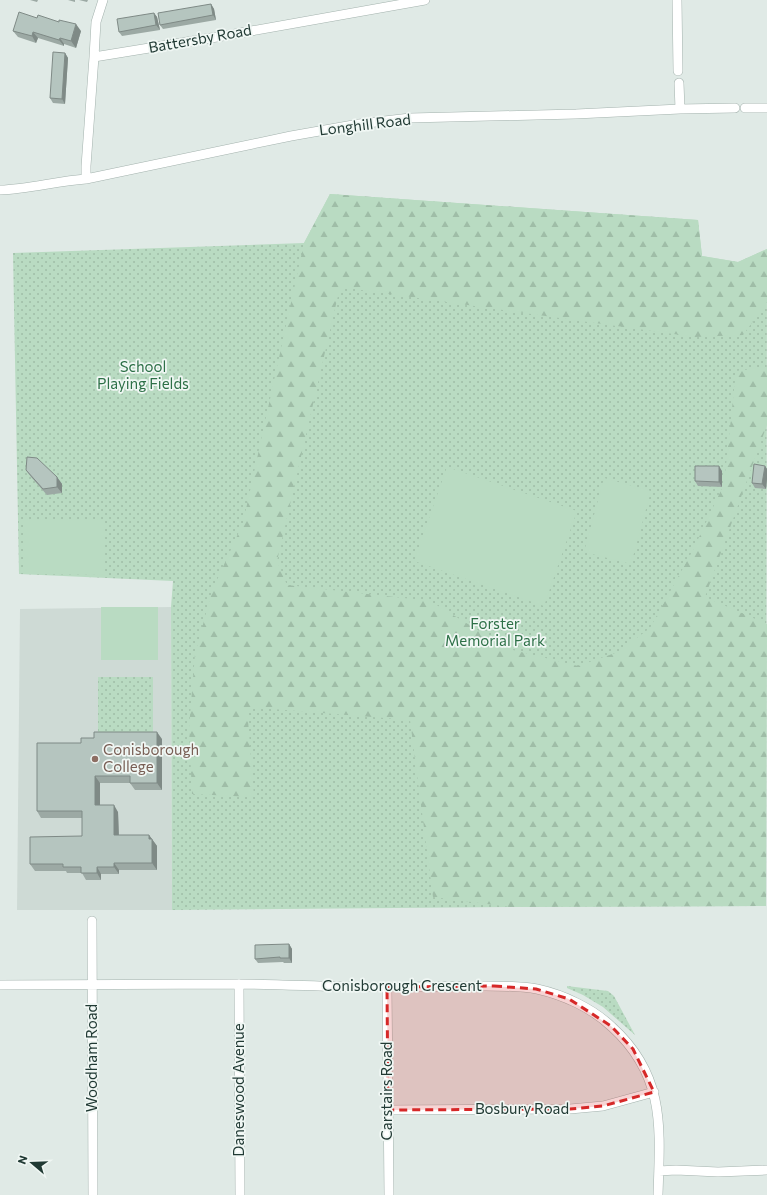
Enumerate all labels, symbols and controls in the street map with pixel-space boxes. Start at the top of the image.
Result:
street label: Battersby Road [147,20,253,56]
street label: Longhill Road [318,109,412,139]
park label: School Playing Fields [97,357,189,392]
park label: Forster Memorial Park [445,614,545,649]
place label: Conisborough College [103,740,199,775]
marker: Conisborough College [90,754,100,764]
street label: Conisborough Crescent [322,976,482,994]
street label: Woodham Road [82,1004,100,1112]
street label: Daneswood Avenue [229,1023,247,1157]
street label: Carstairs Road [377,1042,395,1140]
street label: Bosbury Road [475,1099,569,1117]
north arrow [12,1143,52,1183]
text: N [15,1154,30,1166]

